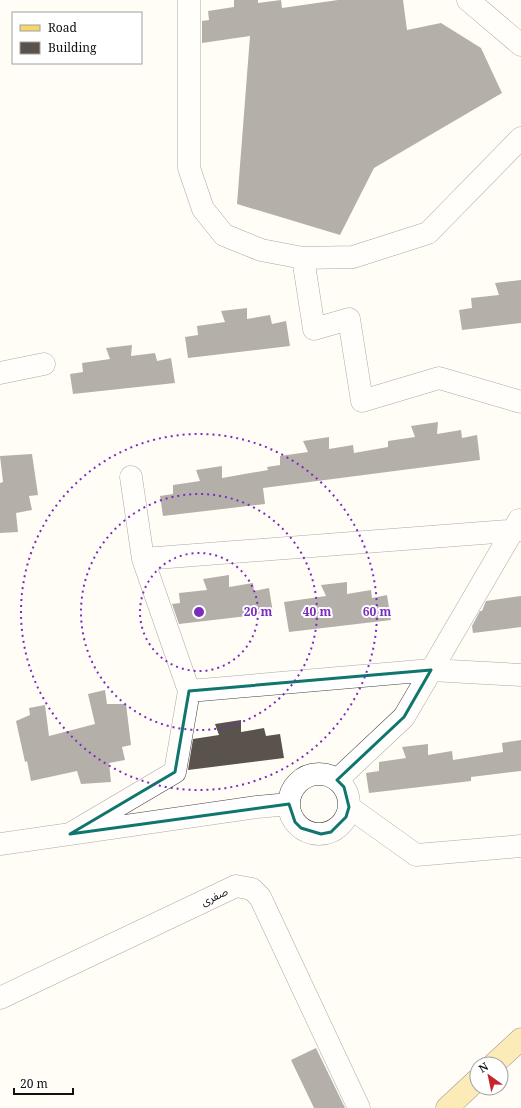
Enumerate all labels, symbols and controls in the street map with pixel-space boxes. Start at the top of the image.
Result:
legend [12,12,142,64]
text: Road [48,19,78,36]
text: Building [48,39,97,56]
text: 20 m [244,603,272,620]
text: 40 m [303,603,331,620]
text: 60 m [363,603,391,620]
centre of rings [192,605,206,619]
street label: صفری [198,883,230,909]
north arrow [469,1056,509,1096]
text: N [476,1058,491,1076]
scale bar [14,1070,73,1096]
text: 20 m [20,1075,48,1092]

